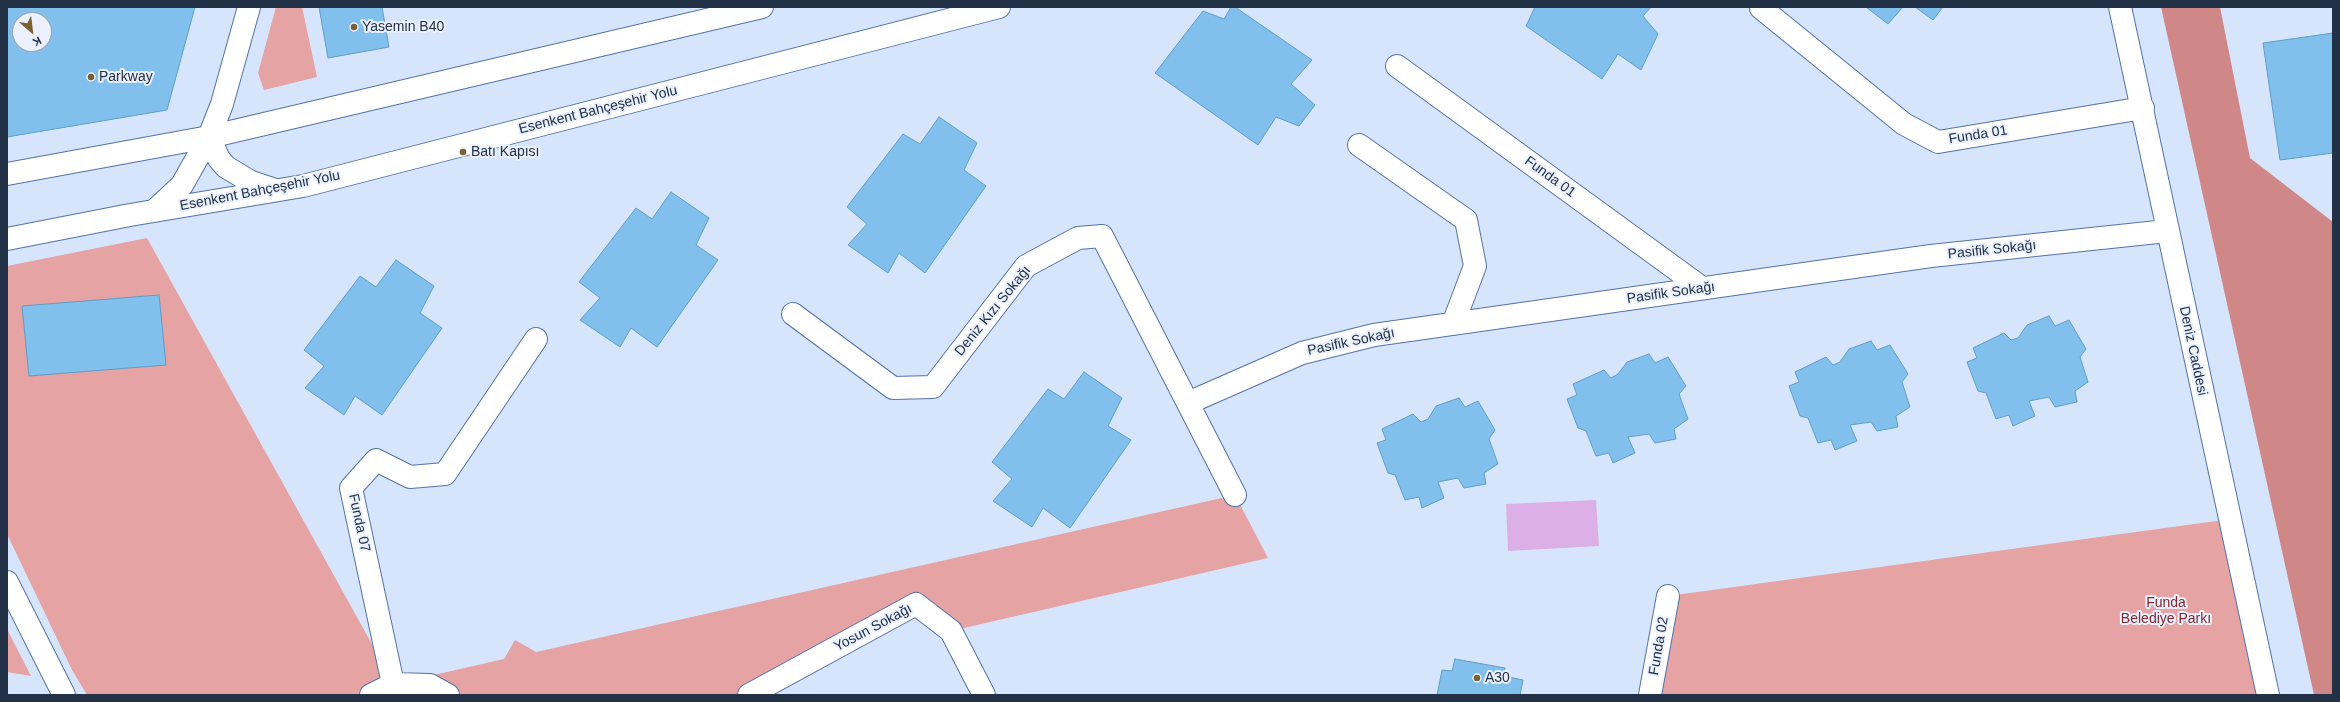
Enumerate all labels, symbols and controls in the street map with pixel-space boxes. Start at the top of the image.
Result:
north arrow [12,12,52,52]
place label: Yasemin B40 [362,19,444,35]
marker: Yasemin B40 [349,22,359,32]
text: K [31,35,43,49]
place label: Parkway [99,69,153,85]
marker: Parkway [86,72,96,82]
street label: Esenkent Bahçeşehir Yolu [517,82,679,138]
street label: Funda 01 [1947,122,2009,148]
place label: Batı Kapısı [471,144,539,160]
marker: Batı Kapısı [458,147,468,157]
street label: Funda 01 [1521,153,1579,201]
street label: Esenkent Bahçeşehir Yolu [178,167,342,215]
street label: Pasifik Sokağı [1947,237,2037,263]
street label: Deniz Kızı Sokağı [951,262,1035,360]
street label: Pasifik Sokağı [1626,279,1716,307]
street label: Deniz Caddesi [2175,305,2211,397]
street label: Pasifik Sokağı [1306,325,1396,359]
street label: Funda 07 [345,492,373,554]
park label: Funda Belediye Parkı [2121,595,2211,628]
street label: Yosun Sokağı [831,600,915,656]
street label: Funda 02 [1646,615,1672,677]
place label: A30 [1485,670,1510,686]
marker: A30 [1472,673,1482,683]

